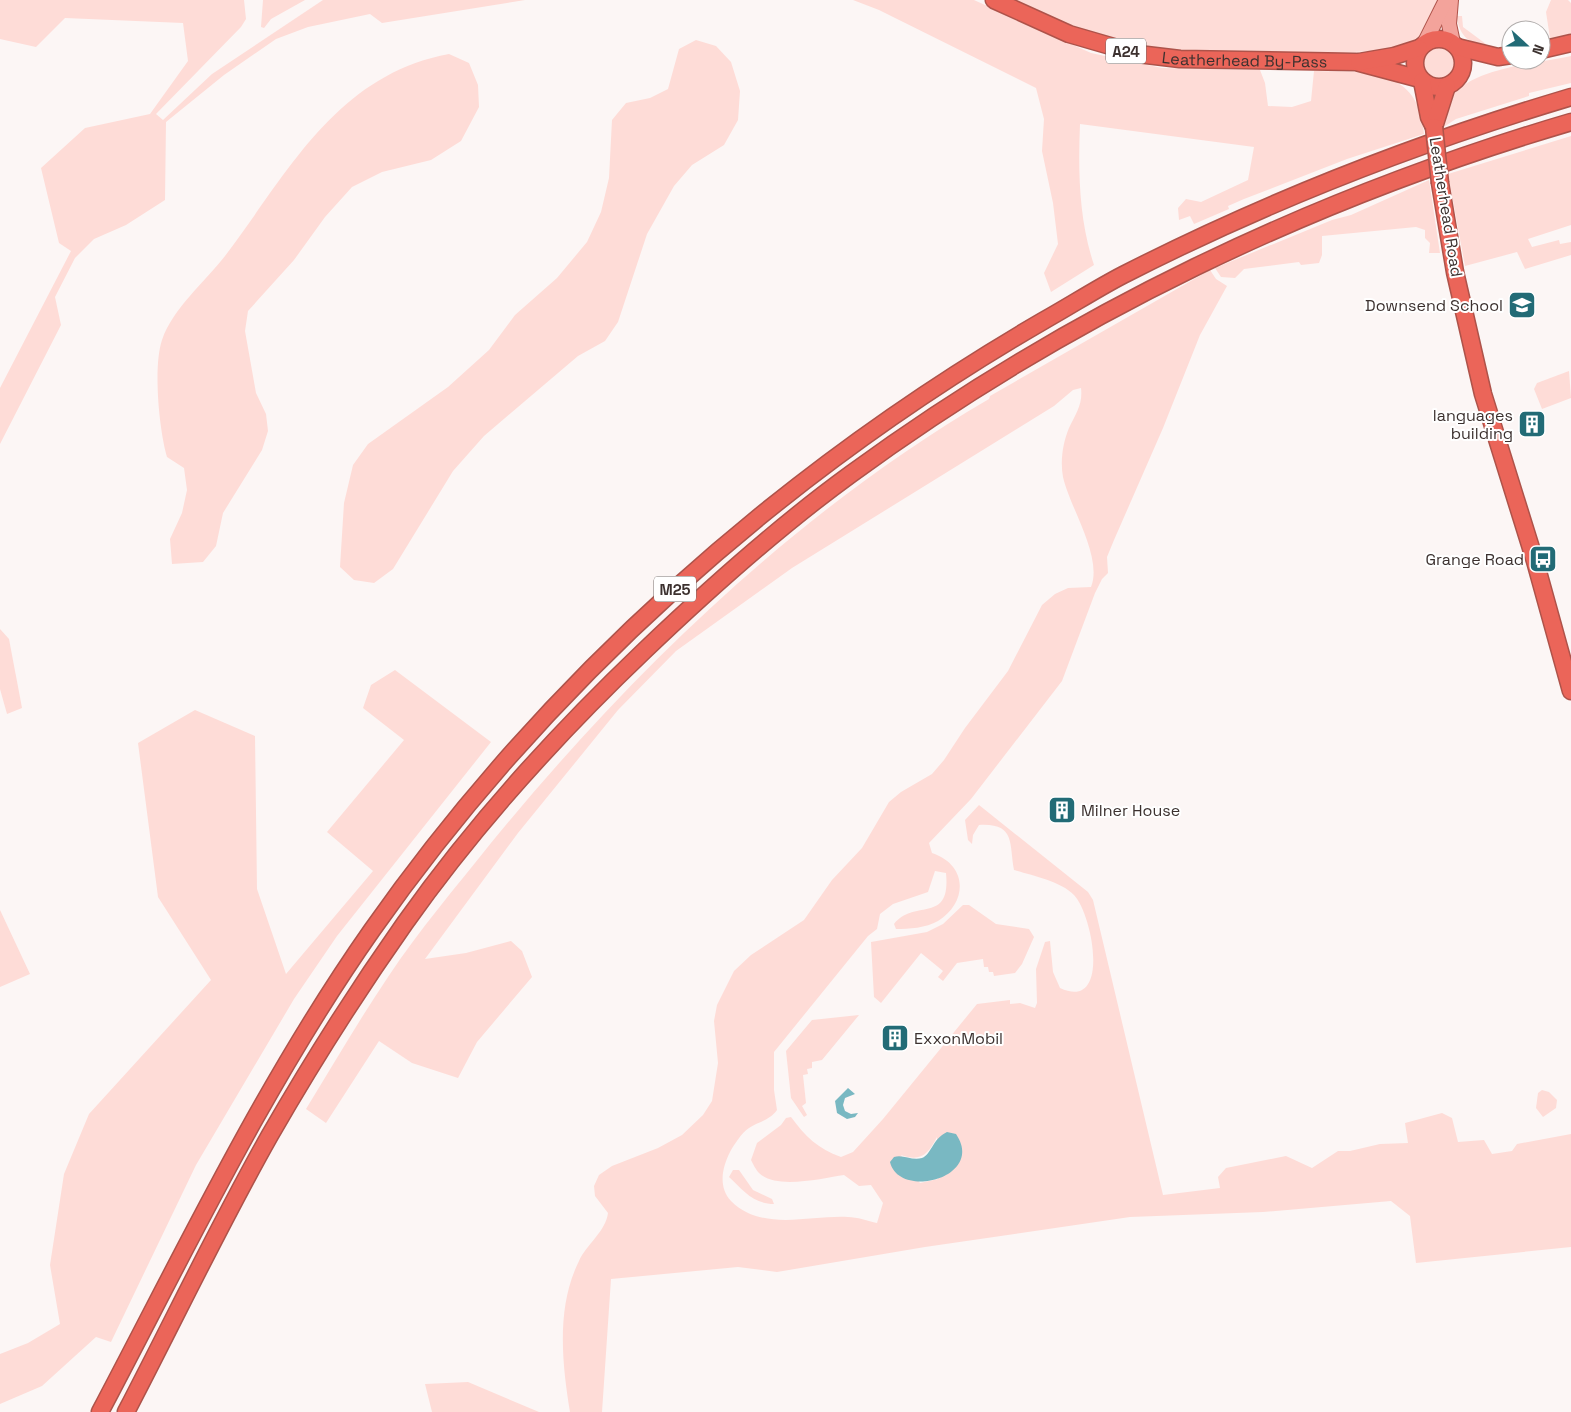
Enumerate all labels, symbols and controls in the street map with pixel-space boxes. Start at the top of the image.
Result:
north arrow [1501,20,1551,70]
road number: A24 [1106,38,1146,64]
text: N [1528,42,1548,57]
street label: Leatherhead By-Pass [1161,46,1327,72]
street label: Leatherhead Road [1425,135,1467,279]
school or university icon: Downsend School [1507,290,1537,320]
place label: Downsend School [1365,295,1503,316]
place label: languages building [1433,405,1513,444]
building icon: languages building [1517,409,1547,439]
bus stop icon: Grange Road [1528,544,1558,574]
place label: Grange Road [1426,549,1524,570]
road number: M25 [654,576,696,602]
building icon: Milner House [1047,795,1077,825]
place label: Milner House [1081,800,1180,821]
building icon: ExxonMobil [880,1023,910,1053]
place label: ExxonMobil [914,1028,1003,1049]

